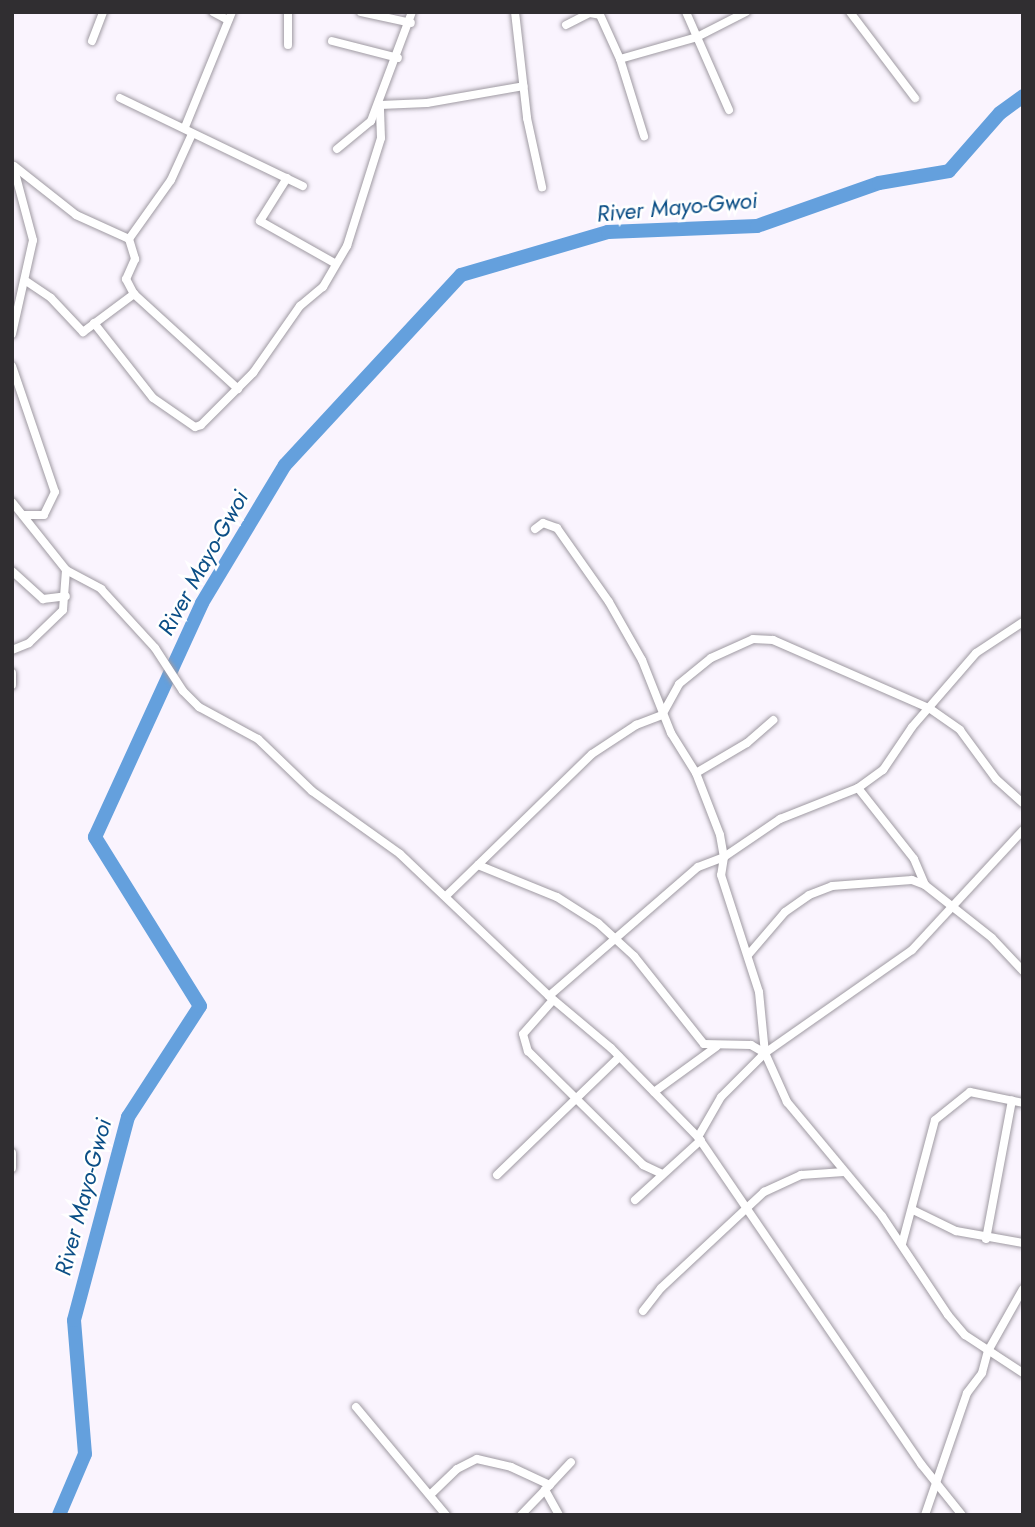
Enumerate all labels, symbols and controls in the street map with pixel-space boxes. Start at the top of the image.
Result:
water label: River Mayo-Gwoi [595,186,759,228]
water label: River Mayo-Gwoi [152,486,254,640]
water label: River Mayo-Gwoi [49,1116,117,1278]

